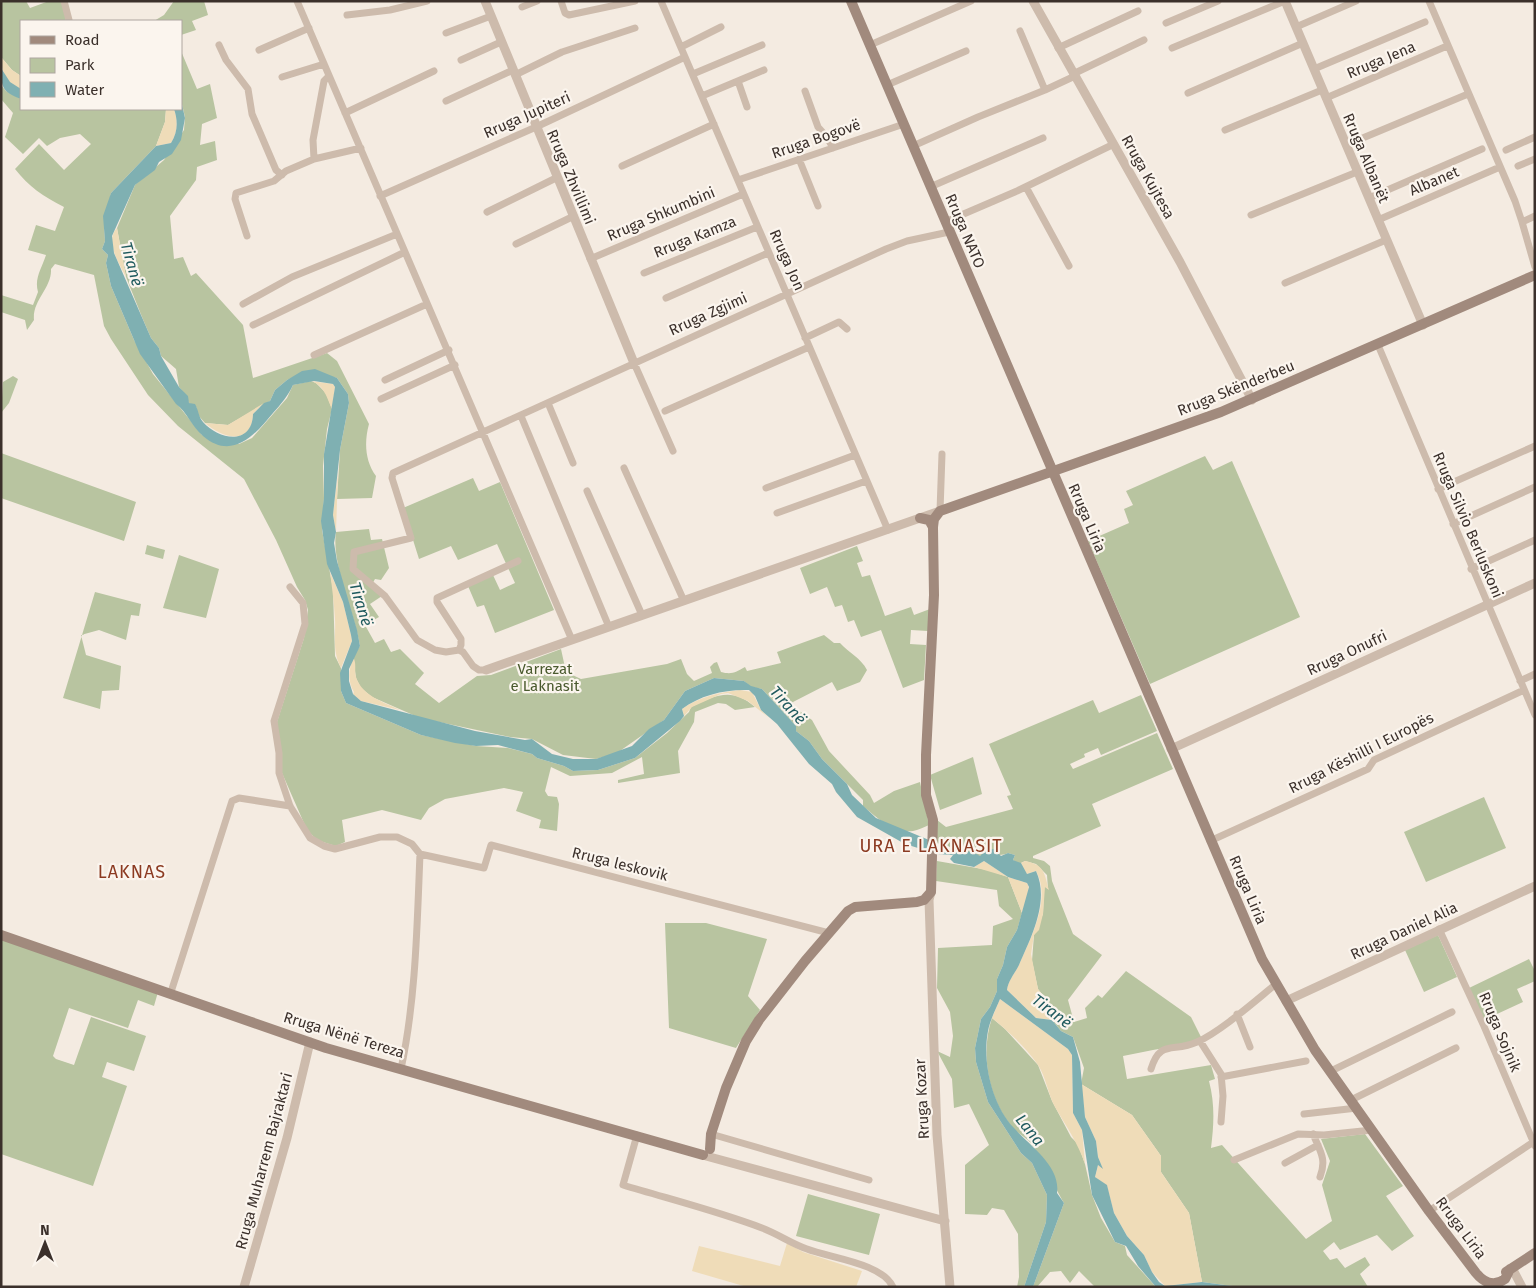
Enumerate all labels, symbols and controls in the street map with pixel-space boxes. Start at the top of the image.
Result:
legend [20,20,182,110]
text: Road [65,31,100,49]
street label: Rruga Jena [1344,37,1418,83]
text: Park [65,56,95,74]
text: Water [65,81,104,99]
street label: Rruga Jupiteri [481,88,573,142]
street label: Rruga Albanët [1339,111,1393,206]
street label: Rruga Bogovë [769,115,863,163]
street label: Rruga Zhvillimi [543,127,599,227]
street label: Rruga Kujtesa [1118,132,1178,222]
street label: Albanet [1406,162,1462,200]
street label: Rruga Shkumbini [604,183,718,245]
street label: Rruga NATO [941,191,989,271]
street label: Rruga Kamza [651,212,739,262]
street label: Rruga Jon [765,226,809,294]
water label: Tiranë [117,240,148,289]
street label: Rruga Zgjimi [666,289,750,339]
street label: Rruga Skënderbeu [1175,356,1297,420]
street label: Rruga Silvio Berluskoni [1429,449,1507,601]
street label: Rruga Liria [1064,481,1110,555]
water label: Tiranë [345,580,377,629]
street label: Rruga Onufri [1304,627,1390,679]
park label: Varrezat e Laknasit [511,660,580,695]
water label: Tiranë [766,682,811,729]
street label: Rruga Këshilli I Europës [1286,709,1436,797]
district label: URA E LAKNASIT [859,835,1003,857]
street label: Rruga leskovik [570,843,670,885]
street label: Rruga Liria [1225,853,1271,927]
district label: LAKNAS [98,861,166,883]
street label: Rruga Daniel Alia [1348,898,1460,964]
street label: Rruga Sojnik [1475,989,1525,1075]
water label: Tiranë [1028,990,1076,1033]
street label: Rruga Nënë Tereza [281,1008,407,1062]
street label: Rruga Kozar [911,1058,933,1140]
street label: Rruga Muharrem Bajraktari [232,1070,296,1252]
water label: Lana [1012,1110,1048,1150]
street label: Rruga Liria [1432,1193,1490,1263]
north arrow [20,1218,70,1268]
text: N [40,1222,50,1239]

